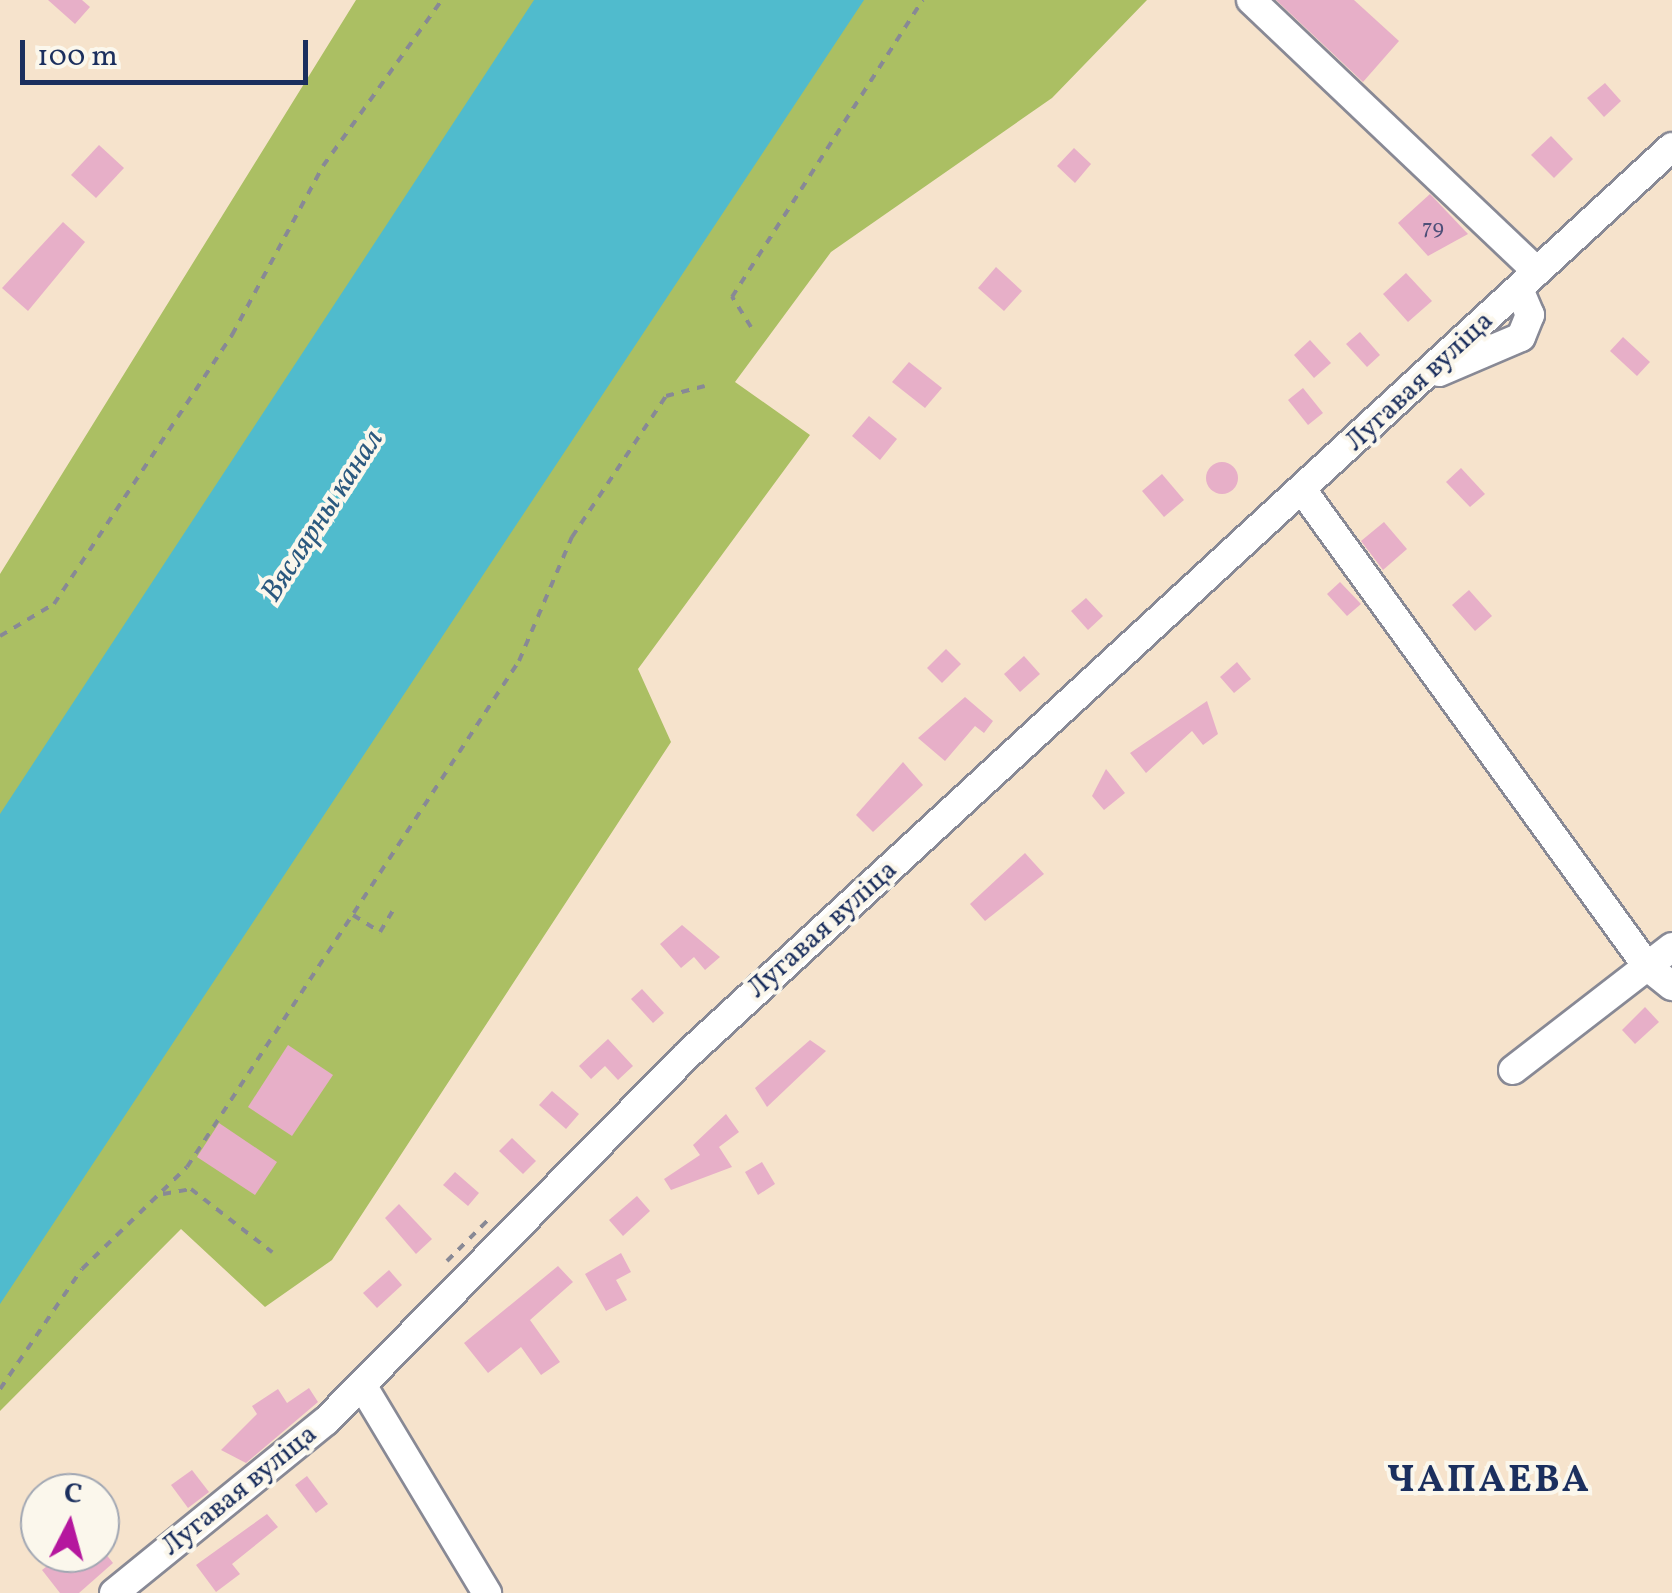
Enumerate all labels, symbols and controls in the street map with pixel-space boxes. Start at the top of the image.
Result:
scale bar [25,20,312,82]
text: 100 m [37,36,118,78]
house number: 79 [1422,216,1444,242]
street label: Лугавая вуліца [1339,305,1501,459]
water label: Вяслярны канал [254,423,392,609]
street label: Лугавая вуліца [741,854,905,1006]
street label: Лугавая вуліца [156,1418,324,1564]
district label: ЧАПАЕВА [1387,1459,1591,1505]
north arrow [20,1473,120,1573]
text: С [62,1474,84,1515]

